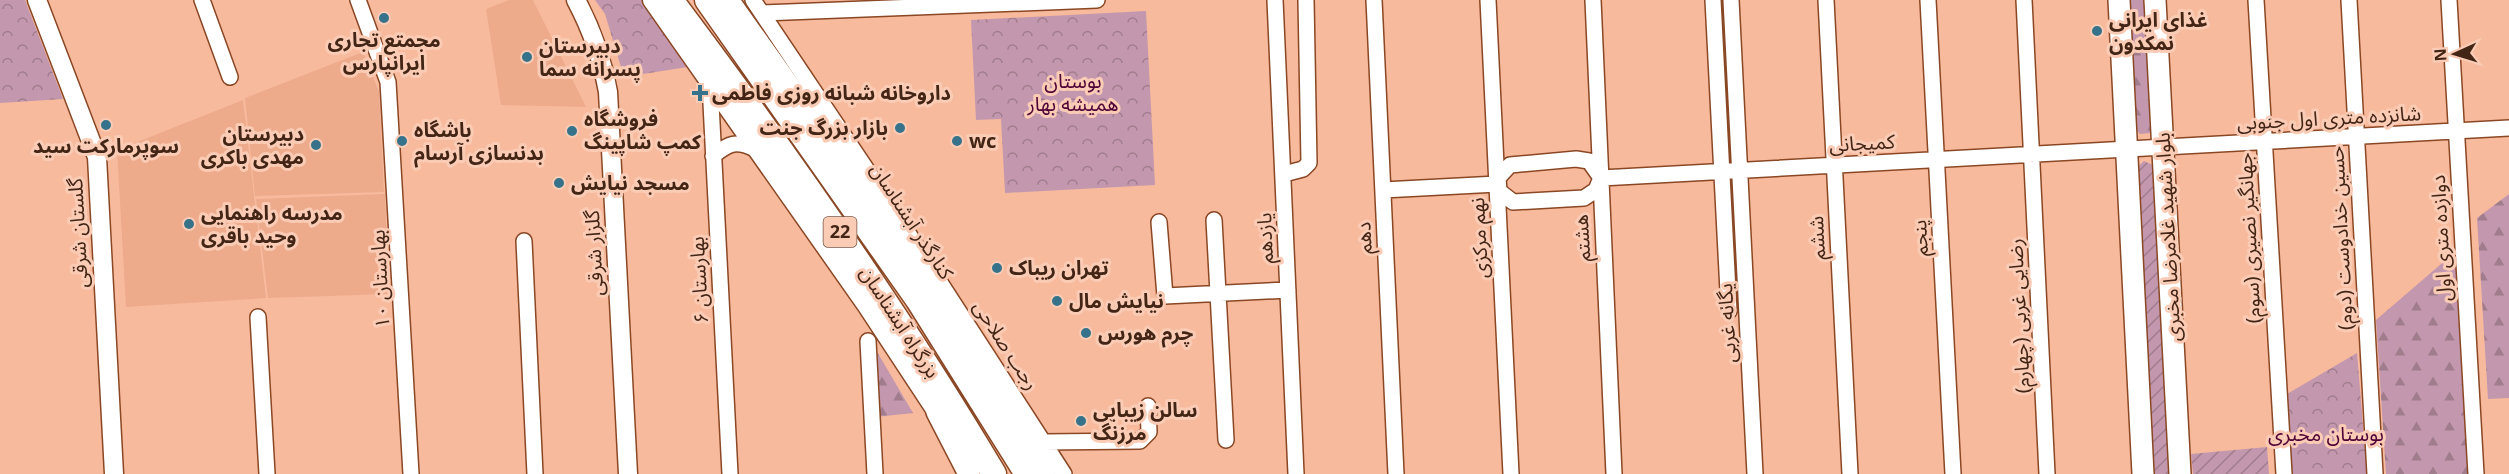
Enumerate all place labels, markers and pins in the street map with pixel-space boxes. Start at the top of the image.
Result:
place label: غذای ایرانی نمکدون [2109,6,2208,56]
marker: مجمتع تجاری ایرانپارس [377,11,391,25]
marker: غذای ایرانی نمکدون [2090,24,2104,38]
place label: مجمتع تجاری ایرانپارس [327,26,441,77]
place label: دبیرستان پسرانه سما [539,32,641,83]
marker: دبیرستان پسرانه سما [520,50,534,64]
place label: داروخانه شبانه روزی فاطمی [712,79,951,106]
marker: داروخانه شبانه روزی فاطمی [693,86,707,100]
place label: فروشگاه کمپ شاپینگ [584,105,702,156]
place label: بازار بزرگ جنت [760,114,888,141]
place label: باشگاه بدنسازی آرسام [414,116,544,168]
marker: سوپرمارکت سید [99,118,113,132]
place label: دبیرستان مهدی باکری [201,120,304,170]
marker: بازار بزرگ جنت [893,121,907,135]
marker: فروشگاه کمپ شاپینگ [565,124,579,138]
place label: wc [969,127,996,154]
place label: سوپرمارکت سید [33,132,179,160]
marker: باشگاه بدنسازی آرسام [395,134,409,148]
marker: wc [950,134,964,148]
marker: دبیرستان مهدی باکری [309,138,323,152]
place label: مسجد نیایش [571,169,690,196]
marker: مسجد نیایش [552,176,566,190]
place label: مدرسه راهنمایی وحید باقری [201,199,343,249]
marker: مدرسه راهنمایی وحید باقری [182,217,196,231]
place label: تهران ریباک [1009,254,1109,281]
marker: تهران ریباک [990,261,1004,275]
place label: نیایش مال [1069,287,1164,314]
marker: نیایش مال [1050,294,1064,308]
place label: چرم هورس [1098,319,1194,348]
marker: چرم هورس [1079,326,1093,340]
place label: سالن زیبایی مرزنگ [1093,396,1198,446]
marker: سالن زیبایی مرزنگ [1074,414,1088,428]

